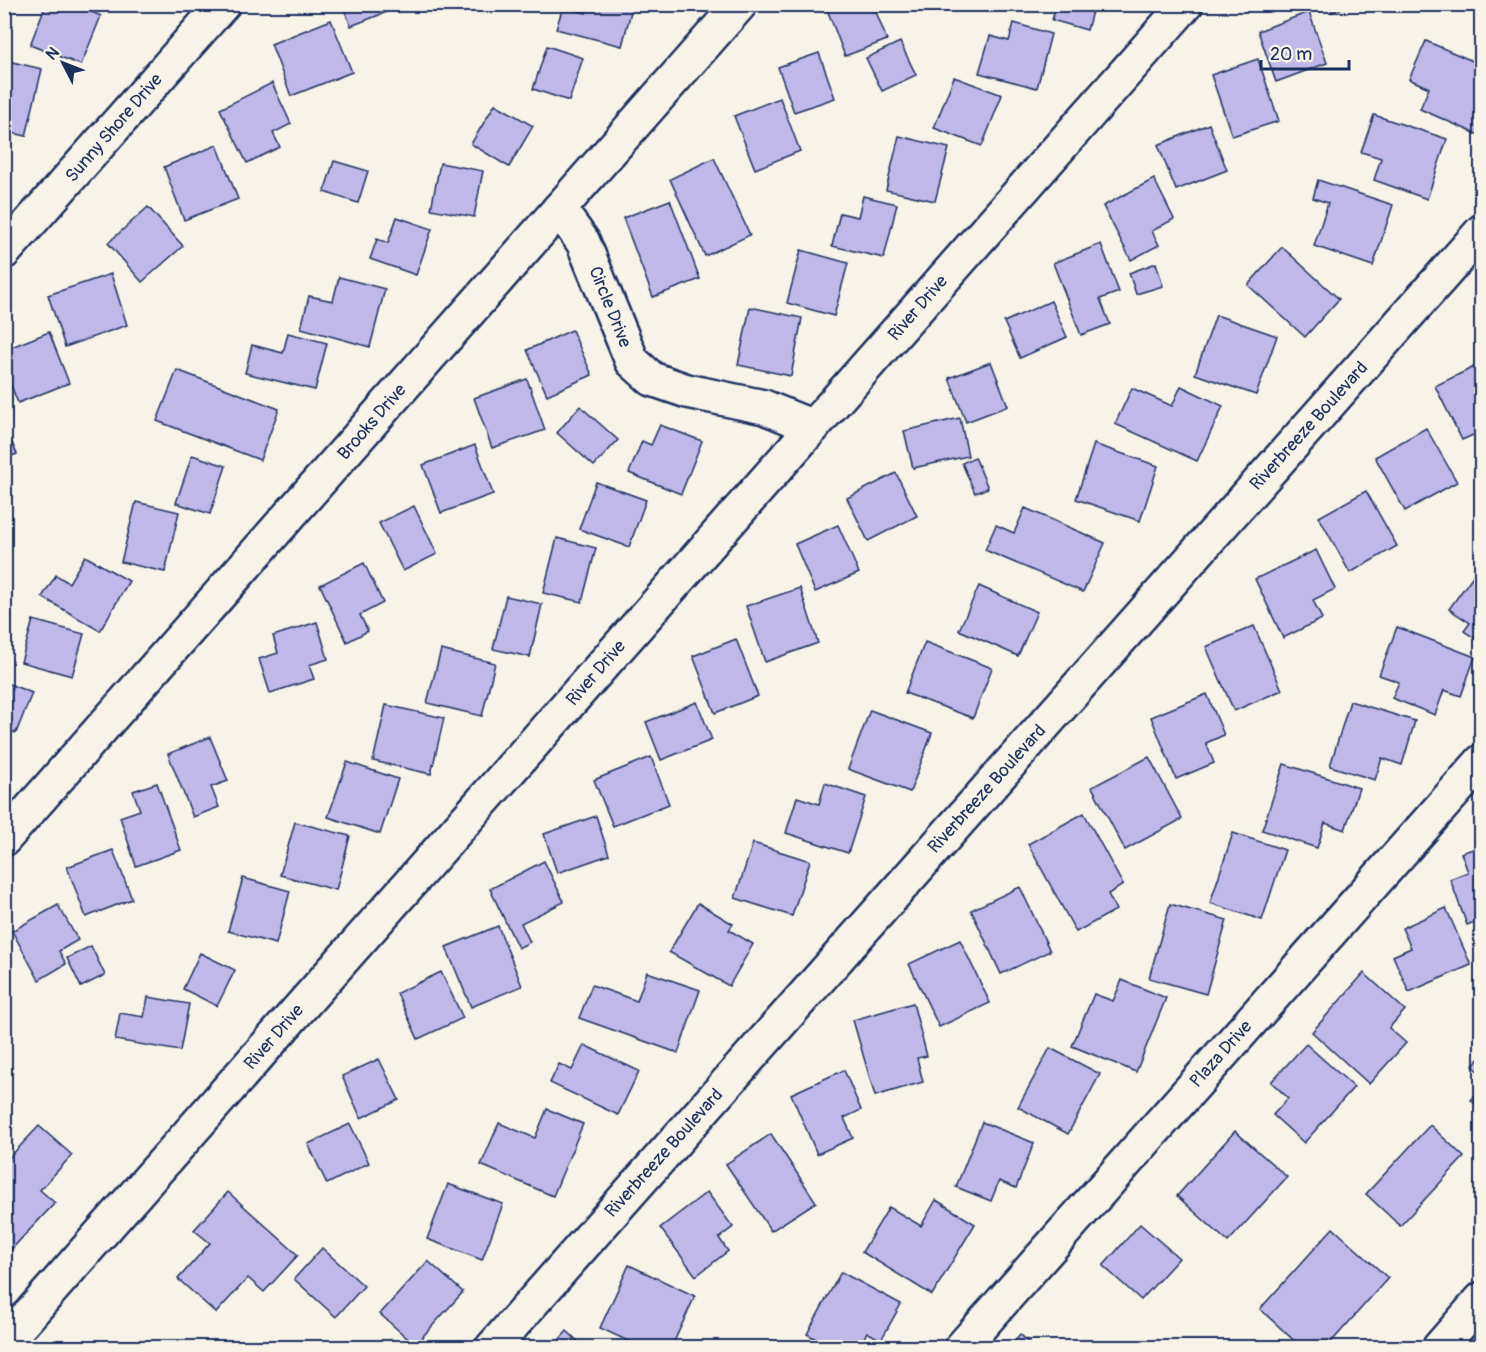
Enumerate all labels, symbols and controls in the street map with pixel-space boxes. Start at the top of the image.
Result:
north arrow [33,33,93,93]
scale bar [1261,33,1350,71]
text: N [42,43,64,64]
text: 20 m [1270,43,1312,66]
street label: Sunny Shore Drive [60,69,168,187]
street label: Circle Drive [583,263,637,351]
street label: River Drive [883,270,953,346]
street label: Riverbreeze Boulevard [1245,357,1373,495]
street label: Brooks Drive [333,379,411,465]
street label: River Drive [561,635,631,711]
street label: Riverbreeze Boulevard [923,720,1051,858]
street label: River Drive [239,999,309,1075]
street label: Plaza Drive [1185,1015,1257,1092]
street label: Riverbreeze Boulevard [600,1084,728,1222]

